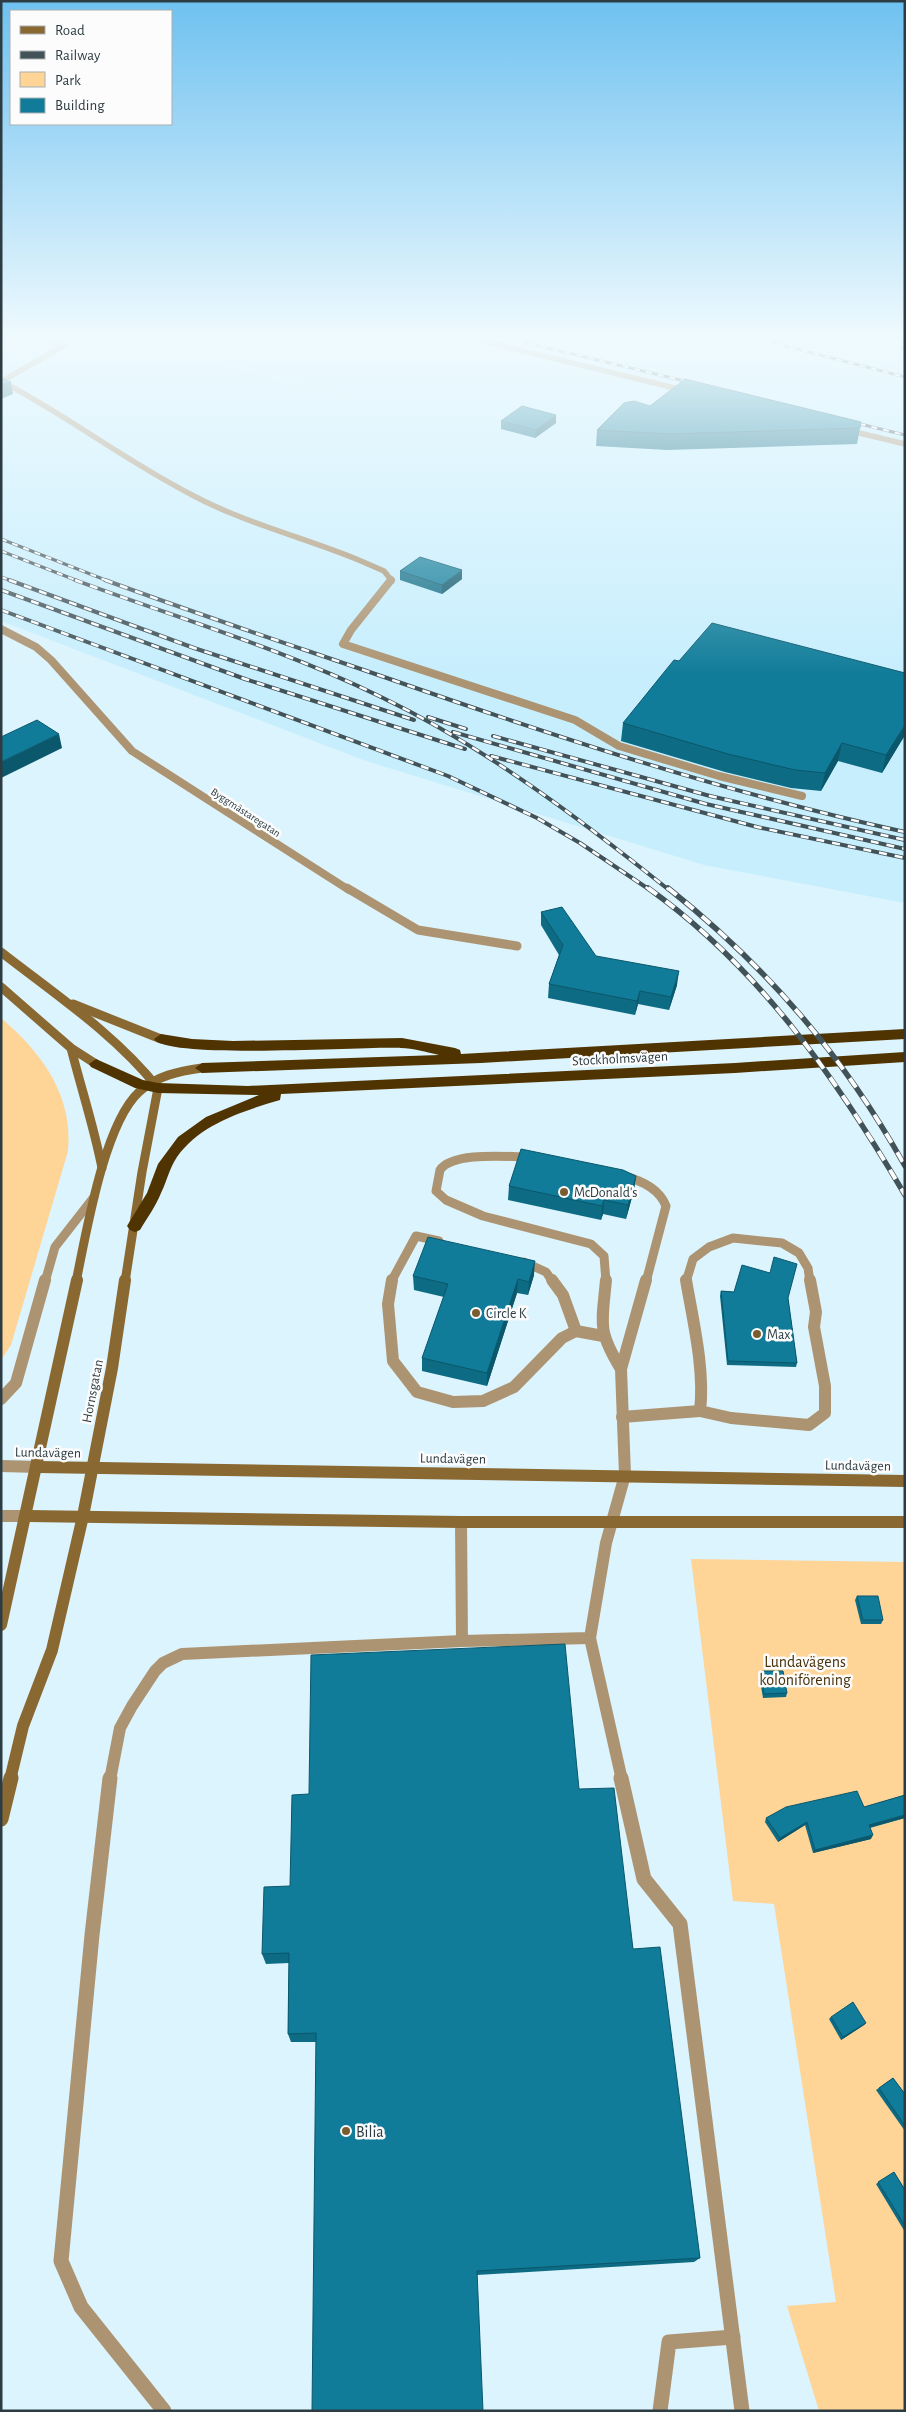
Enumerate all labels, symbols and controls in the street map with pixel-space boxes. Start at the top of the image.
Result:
legend [10,10,172,125]
text: Road [55,23,85,38]
text: Railway [55,48,101,63]
text: Park [55,73,81,88]
text: Building [55,98,105,113]
street label: Byggmästaregatan [209,786,282,839]
street label: Stockholmsvägen [572,1049,668,1069]
marker: McDonald's [558,1186,570,1198]
place label: McDonald's [574,1186,637,1200]
marker: Circle K [470,1307,482,1319]
place label: Circle K [486,1307,527,1321]
marker: Max [751,1328,763,1340]
place label: Max [767,1328,790,1342]
street label: Hornsgatan [80,1358,106,1424]
street label: Lundavägen [15,1445,81,1461]
street label: Lundavägen [420,1451,486,1467]
street label: Lundavägen [825,1458,891,1474]
park label: Lundavägens koloniförening [759,1654,851,1688]
place label: Bilia [356,2124,384,2140]
marker: Bilia [340,2125,352,2137]

